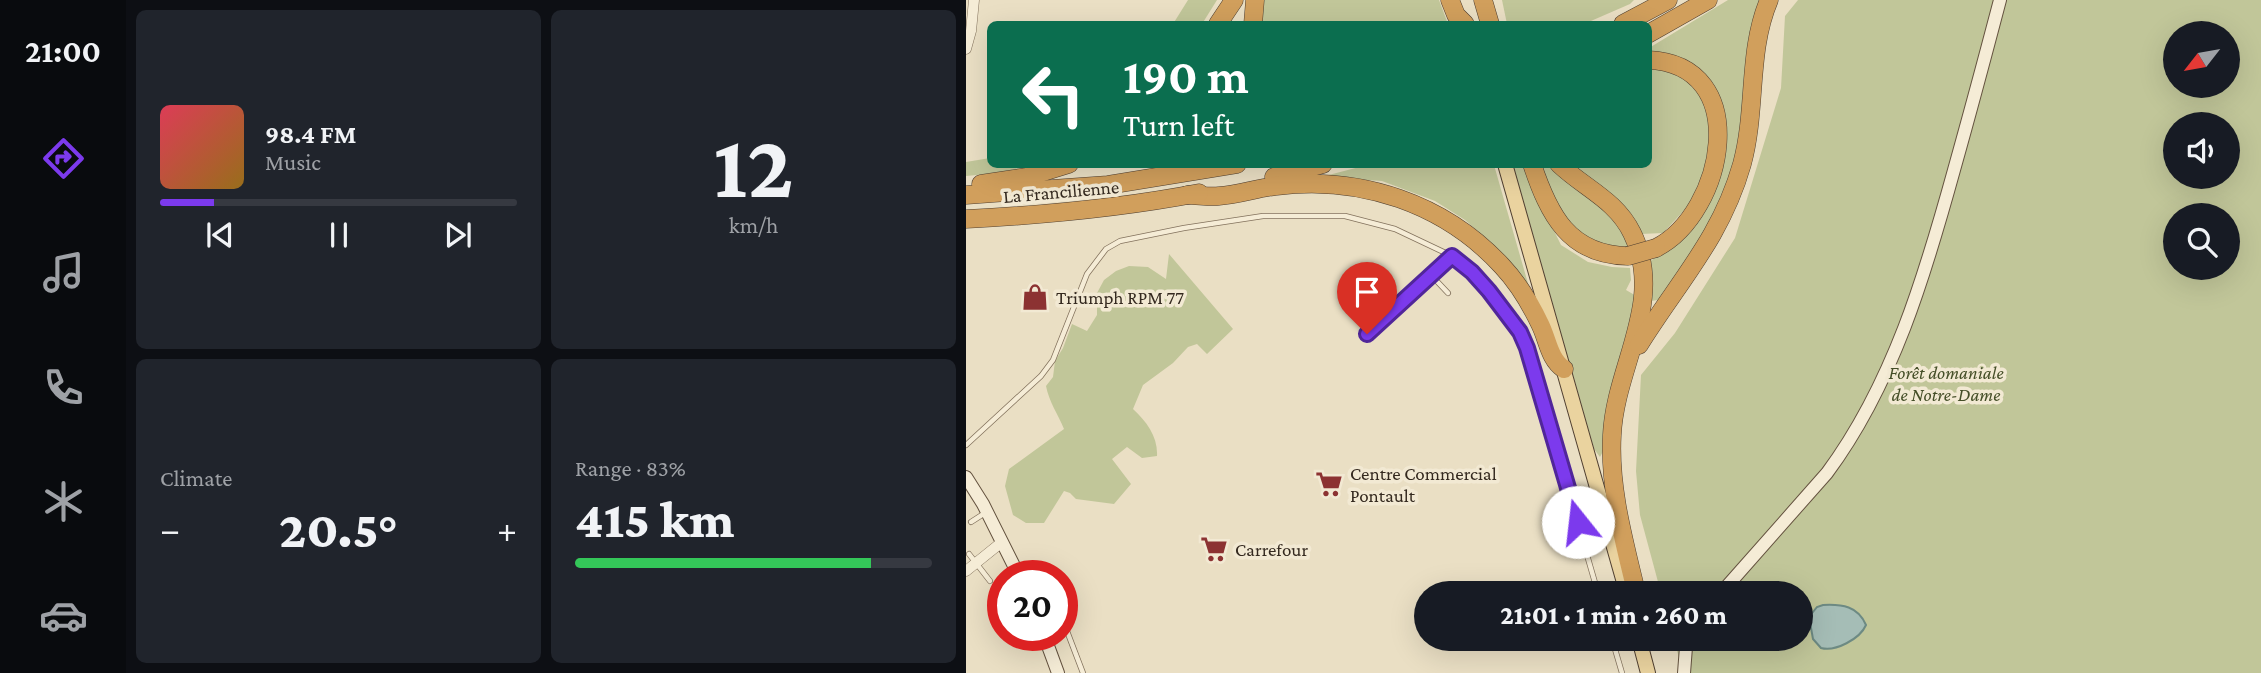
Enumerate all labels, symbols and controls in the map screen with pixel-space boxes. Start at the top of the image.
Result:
north arrow [2163,21,2240,98]
map controls [2163,21,2240,280]
text: 21:00 [25,33,101,69]
icon: left [1008,49,1099,140]
text: 190 m [1123,49,1249,104]
text: Turn left [1123,107,1234,143]
button: sound [2163,112,2240,189]
text: 12 [713,115,794,217]
text: 98.4 FM [265,120,356,149]
icon: directions [39,134,88,183]
text: Music [265,149,321,175]
street label: La Francilienne [1002,176,1120,207]
button: search [2163,203,2240,280]
text: km/h [729,212,778,238]
icon: previous [201,216,239,254]
icon: pause [320,216,358,254]
icon: next [439,216,477,254]
icon: music [39,248,88,297]
pin [1337,262,1397,334]
icon: arrive [1348,273,1386,311]
shop icon: Triumph RPM 77 [1020,282,1050,312]
place label: Triumph RPM 77 [1056,287,1184,308]
park label: Forêt domaniale de Notre-Dame [1888,362,2004,405]
icon: phone [39,363,88,412]
text: Range · 83% [575,455,686,481]
place label: Centre Commercial Pontault [1350,463,1497,506]
text: Climate [160,465,232,491]
supermarket icon: Centre Commercial Pontault [1314,469,1344,499]
icon: climate [39,477,88,526]
position arrow [1541,485,1615,559]
text: 415 km [575,490,734,548]
text: 20.5° [279,500,398,558]
text: − [160,508,180,550]
text: + [497,508,517,550]
supermarket icon: Carrefour [1199,534,1229,564]
place label: Carrefour [1235,539,1308,560]
speed limit sign: 20 [987,560,1078,651]
icon: car [39,591,88,640]
text: 21:01 · 1 min · 260 m [1500,601,1727,630]

